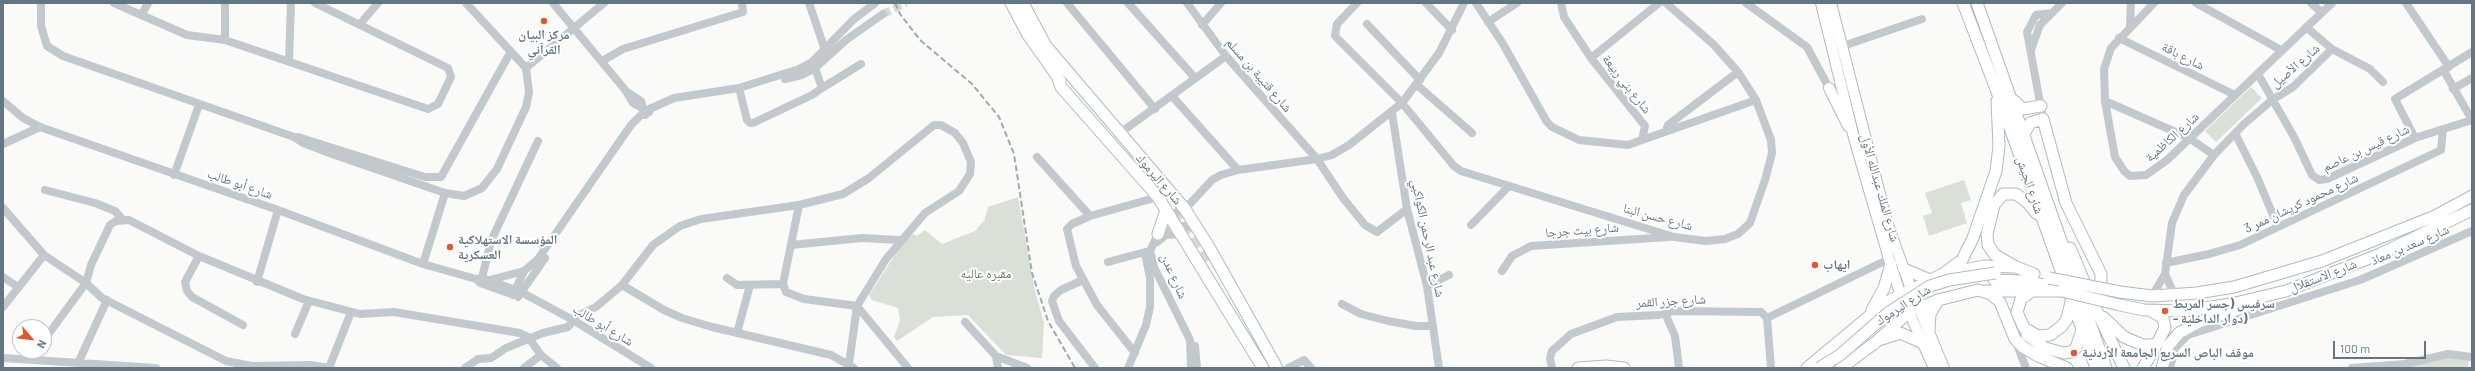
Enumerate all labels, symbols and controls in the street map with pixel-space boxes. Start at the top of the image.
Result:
marker: مركز البيان القرآني [539,16,549,26]
place label: مركز البيان القرآني [518,27,570,58]
street label: شارع قتيبة بن مسلم [1223,35,1295,115]
street label: شارع باقة [2159,39,2207,73]
street label: شارع الأصيل [2267,41,2323,91]
street label: شارع بني ربيعة [1599,51,1655,117]
street label: شارع الكاظمية [2142,109,2202,165]
street label: شارع قيس بن عاصم [2320,121,2412,175]
street label: شارع الملك عبدالله الأول [1857,132,1903,244]
street label: شارع اليرموك [1133,150,1185,208]
street label: شارع الجيش [2013,154,2047,216]
street label: شارع أبو طالب [205,166,275,202]
street label: شارع محمود كريشان ممر 3 [2241,170,2361,236]
street label: شارع عبد الرحمن الكواكبي [1408,177,1448,299]
street label: شارع حسن البنا [1622,200,1694,234]
street label: شارع بيت جرجا [1545,220,1619,240]
street label: شارع سعد بن معاذ [2368,221,2452,269]
place label: المؤسسة الاستهلاكية العسكرية [458,232,557,263]
marker: المؤسسة الاستهلاكية العسكرية [445,242,455,252]
street label: شارع عدن [1157,251,1191,301]
street label: شارع الاستقلال [2287,256,2359,296]
place label: ايهاب [1823,257,1851,273]
marker: ايهاب [1810,260,1820,270]
park label: مقبره عاليه [960,266,1012,282]
street label: شارع اليرموك [1873,281,1933,329]
street label: شارع جزر القمر [1636,291,1706,311]
place label: سرفيس (جسر المربط - دوار الداخلية) [2173,296,2275,327]
street label: شارع أبو طالب [570,301,636,349]
marker: سرفيس (جسر المربط - دوار الداخلية) [2160,306,2170,316]
north arrow [12,319,52,359]
scale bar [2335,333,2428,359]
text: N [35,338,50,351]
text: 100 m [2340,341,2370,355]
place label: موقف الباص السريع الجامعة الأردنية [2082,345,2254,361]
marker: موقف الباص السريع الجامعة الأردنية [2069,348,2079,358]

